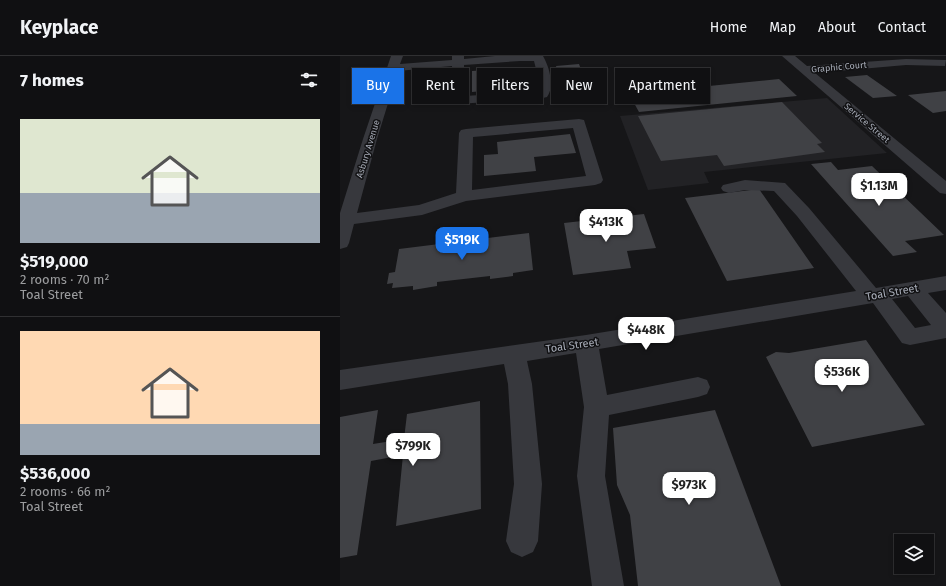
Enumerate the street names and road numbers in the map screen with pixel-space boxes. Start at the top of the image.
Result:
street label: Graphic Court [811,60,868,74]
street label: Service Street [842,101,892,145]
street label: Asbury Avenue [354,119,382,179]
street label: Toal Street [865,281,919,304]
street label: Toal Street [545,335,599,356]

